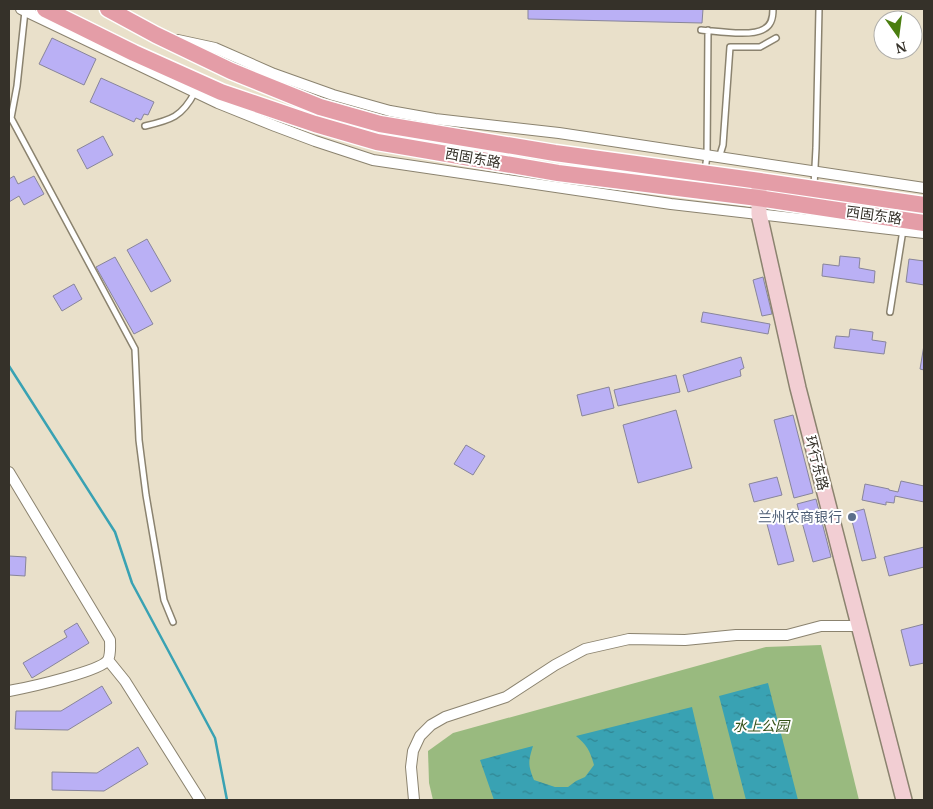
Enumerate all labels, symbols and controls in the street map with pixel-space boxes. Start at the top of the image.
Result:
north arrow [873,10,923,60]
text: N [893,38,909,59]
street label: 西固东路 [444,143,502,172]
street label: 西固东路 [845,201,903,228]
street label: 环行东路 [801,433,833,492]
place label: 兰州农商银行 [758,507,842,526]
marker: 兰州农商银行 [846,511,858,523]
park label: 水上公园 [733,716,791,735]

